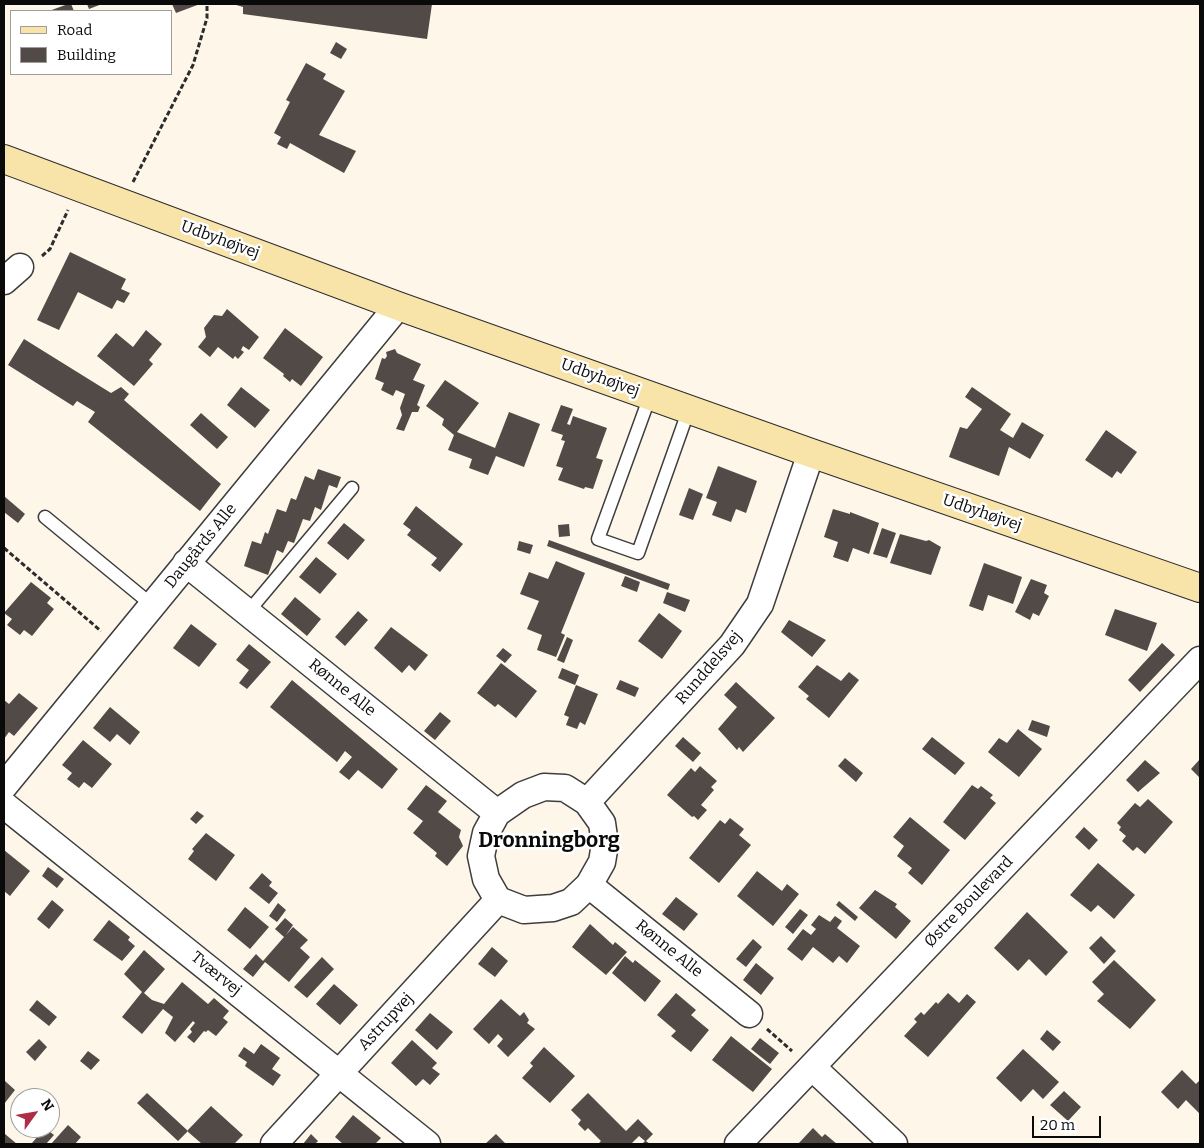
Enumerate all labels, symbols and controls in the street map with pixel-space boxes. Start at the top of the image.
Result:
legend [10,10,172,75]
text: Road [57,21,92,39]
text: Building [57,46,116,64]
street label: Udbyhøjvej [178,217,262,263]
street label: Udbyhøjvej [558,355,642,401]
street label: Udbyhøjvej [940,490,1024,536]
street label: Daugårds Alle [161,500,241,592]
street label: Runddelsvej [672,627,746,709]
street label: Rønne Alle [305,655,379,721]
district label: Dronningborg [478,828,620,854]
street label: Østre Boulevard [921,852,1017,952]
street label: Rønne Alle [632,916,706,982]
street label: Tværvej [187,948,245,1000]
street label: Astrupvej [355,989,417,1055]
north arrow [10,1088,60,1138]
text: N [37,1096,57,1114]
scale bar [1034,1106,1103,1138]
text: 20 m [1040,1116,1075,1134]

